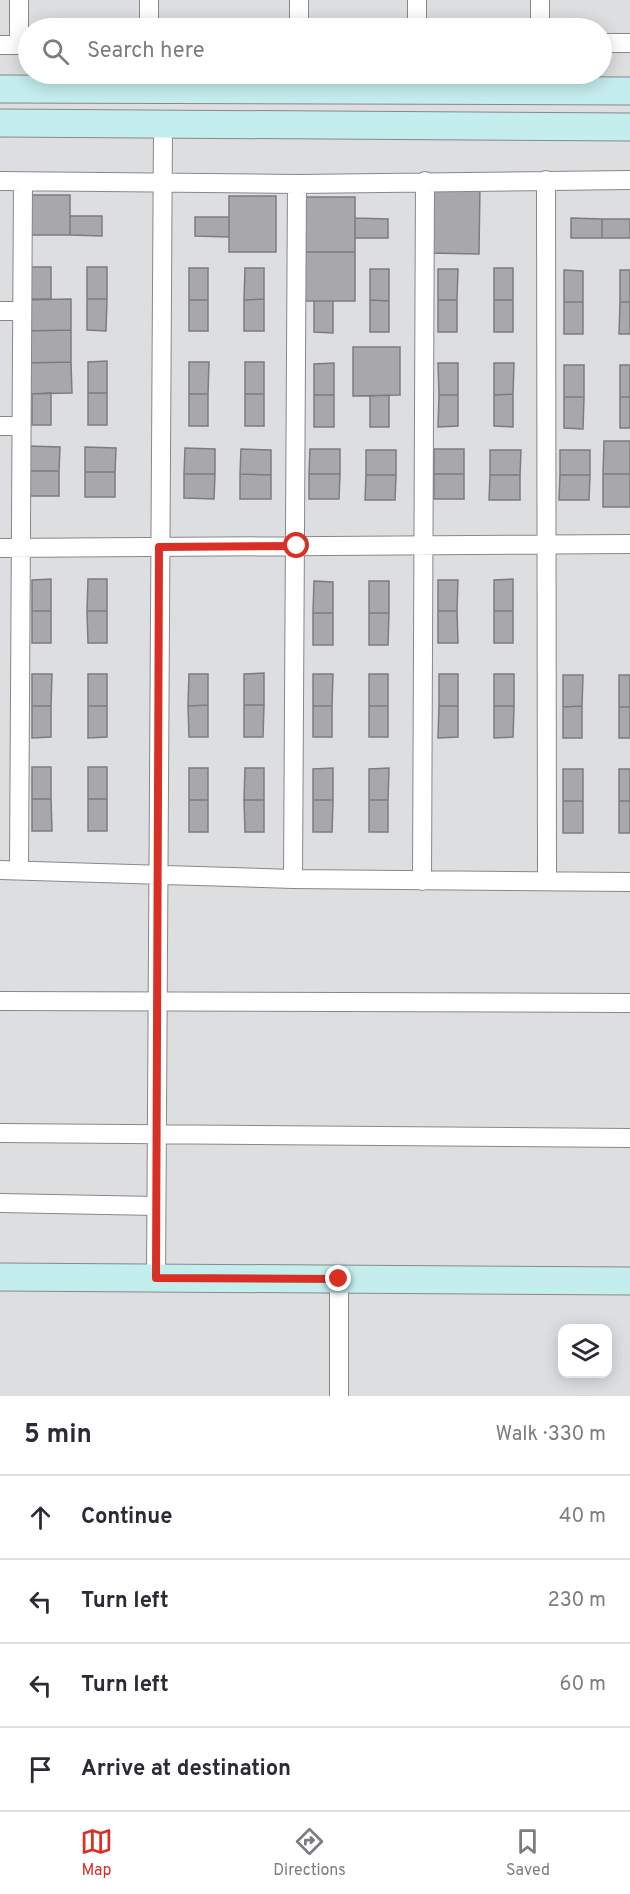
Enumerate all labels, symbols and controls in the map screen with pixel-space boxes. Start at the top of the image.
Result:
search box [18,18,612,84]
icon: search [39,35,72,68]
text: Search here [87,38,205,65]
route start [283,532,309,558]
route end [325,1265,351,1291]
map controls [558,1324,612,1378]
button: layers [558,1324,612,1378]
text: 5 min [24,1419,92,1452]
text: Walk · 330 m [496,1422,606,1448]
icon: ahead [24,1501,57,1534]
text: Continue [81,1504,172,1531]
text: 40 m [559,1504,606,1530]
icon: left [24,1585,57,1618]
text: Turn left [81,1588,169,1615]
text: 230 m [547,1588,606,1614]
icon: left [24,1669,57,1702]
text: Turn left [81,1672,169,1699]
text: 60 m [560,1672,606,1698]
icon: arrive [24,1753,57,1786]
text: Arrive at destination [81,1756,291,1783]
tab: Map [80,1825,113,1881]
tab: Directions [273,1825,346,1881]
tab: Saved [506,1825,550,1881]

